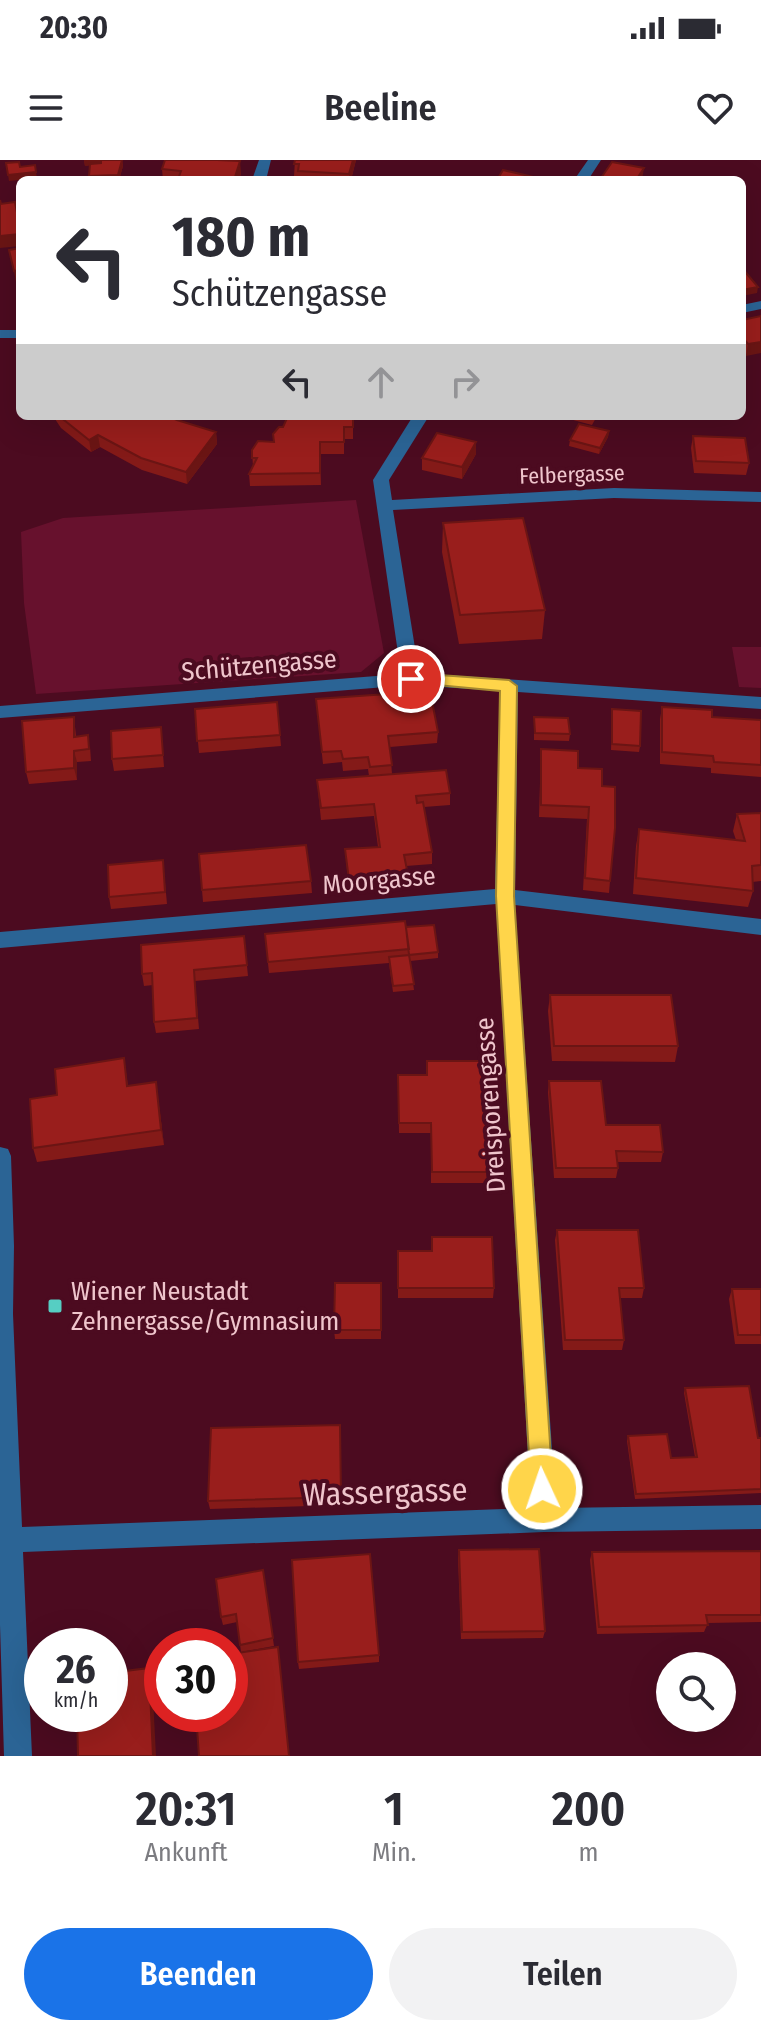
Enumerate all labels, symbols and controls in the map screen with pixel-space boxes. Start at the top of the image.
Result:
text: 20:30 [40,10,108,46]
icon: menu [24,86,68,130]
text: Beeline [324,86,437,130]
icon: heart [693,86,737,130]
text: 180 m [172,204,310,271]
icon: left [40,208,144,312]
text: Schützengasse [172,272,387,316]
icon: left [275,360,319,404]
icon: ahead [359,360,403,404]
icon: right [443,360,487,404]
street label: Felbergasse [519,459,625,490]
street label: Schützengasse [180,643,338,688]
pin [377,645,445,713]
icon: arrive [389,657,433,701]
street label: Moorgasse [321,860,437,901]
street label: Dreisporengasse [469,1016,512,1194]
place label: Wiener Neustadt Zehnergasse/Gymnasium [71,1276,339,1337]
marker: Wiener Neustadt Zehnergasse/Gymnasium [46,1297,64,1315]
position arrow [500,1447,584,1531]
street label: Wassergasse [302,1470,468,1514]
speed limit sign: 30 [144,1628,248,1732]
text: 26 [56,1646,96,1694]
map controls [656,1652,736,1732]
button: search [656,1652,736,1732]
text: km/h [54,1688,98,1712]
text: 20:31 [136,1780,236,1838]
text: 1 [384,1780,404,1838]
text: 200 [552,1780,625,1838]
text: Ankunft [144,1837,227,1868]
text: Min. [372,1837,416,1868]
text: m [579,1837,599,1868]
button: Beenden [24,1928,373,2020]
button: Teilen [389,1928,737,2020]

